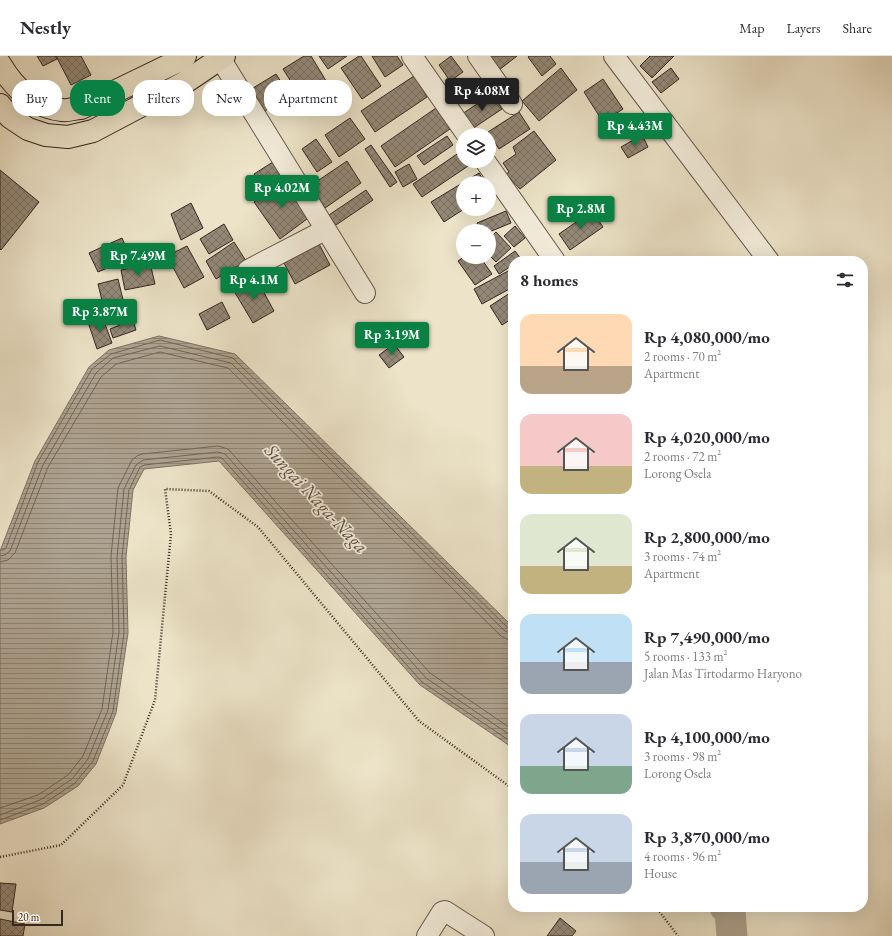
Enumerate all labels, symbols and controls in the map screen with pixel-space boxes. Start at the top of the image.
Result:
text: Nestly [20,15,71,40]
text: Map [739,19,764,37]
text: Layers [786,19,821,37]
text: Share [843,19,872,37]
pin: Rp 4.08M [441,78,523,112]
chip: Buy [12,80,62,116]
chip: Rent [70,80,125,116]
chip: Filters [133,80,194,116]
chip: New [202,80,256,116]
chip: Apartment [264,80,352,116]
text: Rp 4.08M [454,82,510,99]
pin: Rp 4.43M [594,113,676,147]
text: Rp 4.43M [607,117,663,134]
map controls [456,128,496,264]
button: layers [456,128,496,168]
pin: Rp 4.02M [241,175,323,209]
button: + [456,176,496,216]
text: Rp 4.02M [254,179,310,196]
pin: Rp 2.8M [544,196,618,230]
text: Rp 2.8M [556,200,606,217]
button: − [456,224,496,264]
pin: Rp 7.49M [97,243,179,277]
text: Rp 7.49M [110,247,166,264]
pin: Rp 4.1M [217,267,291,301]
text: 8 homes [520,269,578,291]
icon: filters [834,269,856,291]
text: Rp 4.1M [229,271,279,288]
pin: Rp 3.87M [59,299,141,333]
text: Rp 3.87M [72,303,128,320]
pin: Rp 3.19M [351,322,433,356]
text: Rp 3.19M [364,326,420,343]
text: Rp 4,080,000/mo [644,326,770,348]
icon: home [552,330,600,378]
text: 2 rooms · 70 m² [644,348,721,365]
text: Apartment [644,365,699,382]
text: Rp 4,020,000/mo [644,426,770,448]
icon: home [552,430,600,478]
water label: Sungai Naga-Naga [259,438,374,558]
text: 2 rooms · 72 m² [644,448,721,465]
text: Lorong Osela [644,465,711,482]
text: Rp 2,800,000/mo [644,526,770,548]
icon: home [552,530,600,578]
text: 3 rooms · 74 m² [644,548,721,565]
text: Apartment [644,565,699,582]
text: Rp 7,490,000/mo [644,626,770,648]
icon: home [552,630,600,678]
text: 5 rooms · 133 m² [644,648,728,665]
text: Jalan Mas Tirtodarmo Haryono [644,665,802,682]
text: Rp 4,100,000/mo [644,726,770,748]
icon: home [552,730,600,778]
text: 3 rooms · 98 m² [644,748,721,765]
text: Lorong Osela [644,765,711,782]
text: Rp 3,870,000/mo [644,826,770,848]
icon: home [552,830,600,878]
text: 4 rooms · 96 m² [644,848,721,865]
text: House [644,865,677,882]
scale bar [12,908,63,927]
text: 20 m [18,910,39,924]

